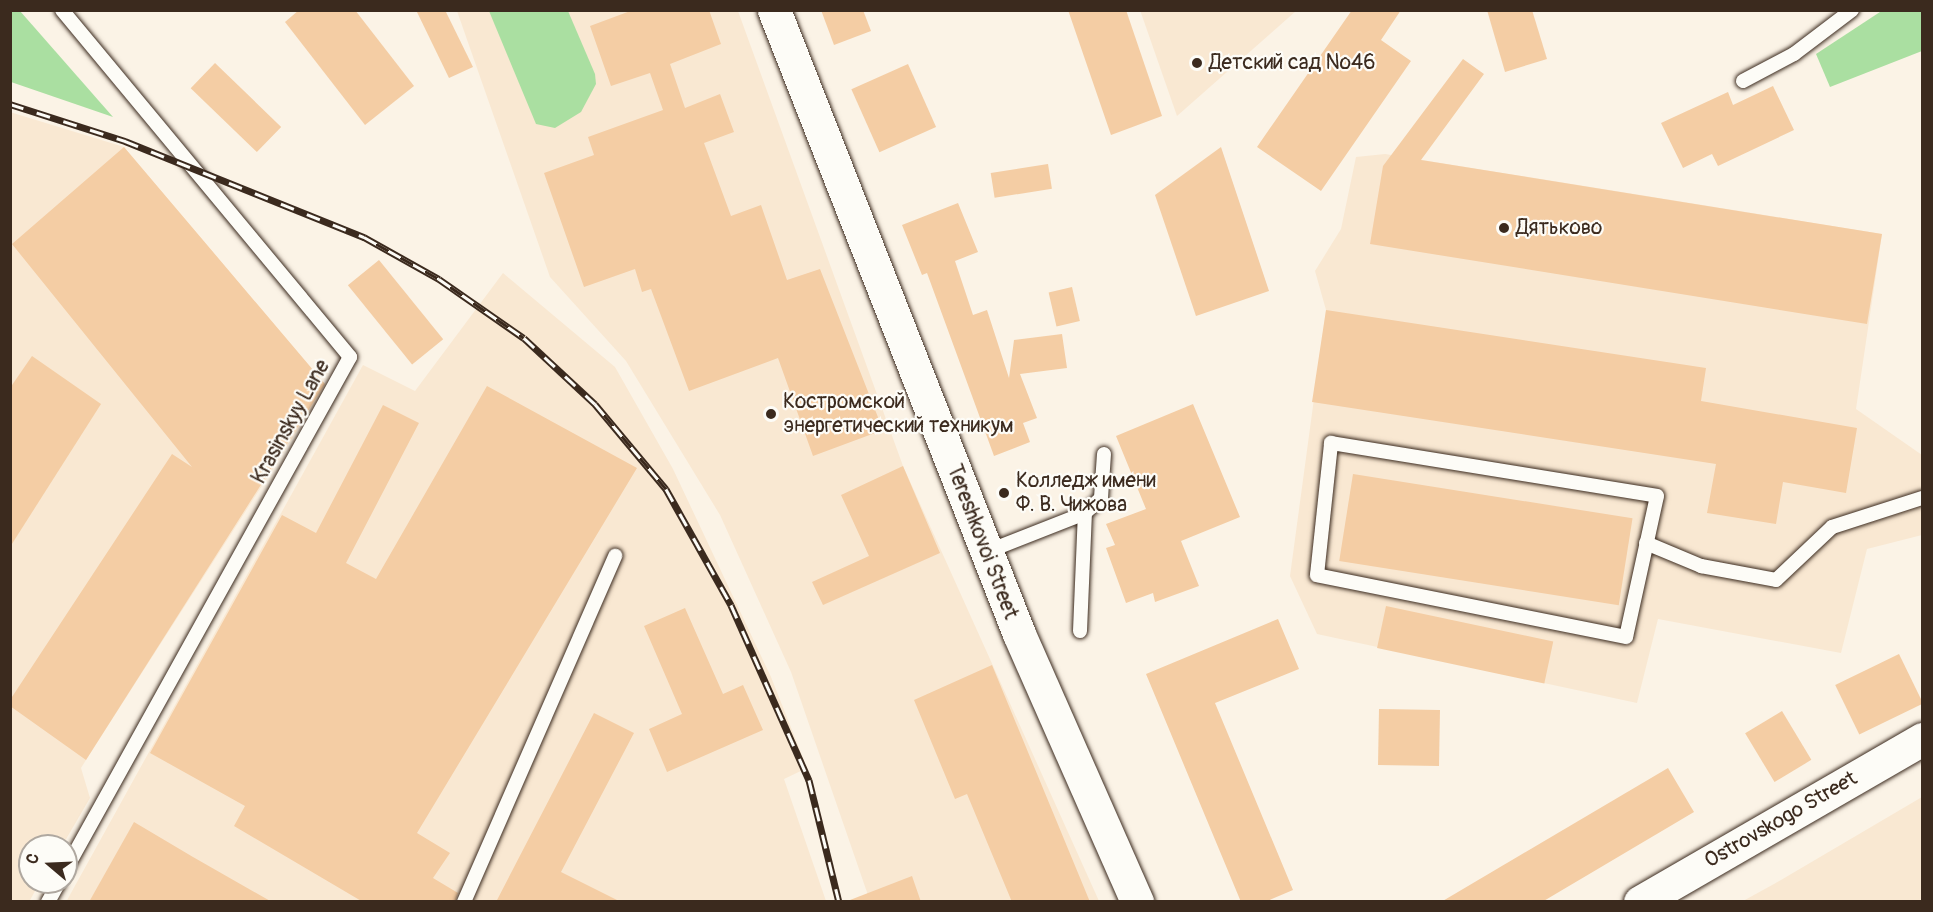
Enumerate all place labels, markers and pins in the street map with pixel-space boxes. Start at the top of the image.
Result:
place label: Детский сад №46 [1209,50,1375,76]
marker: Детский сад №46 [1190,56,1204,70]
place label: Дятьково [1516,215,1602,241]
marker: Дятьково [1497,221,1511,235]
place label: Костромской энергетический техникум [783,389,1014,439]
marker: Костромской энергетический техникум [764,407,778,421]
place label: Колледж имени Ф. В. Чижова [1016,468,1156,518]
marker: Колледж имени Ф. В. Чижова [997,486,1011,500]

